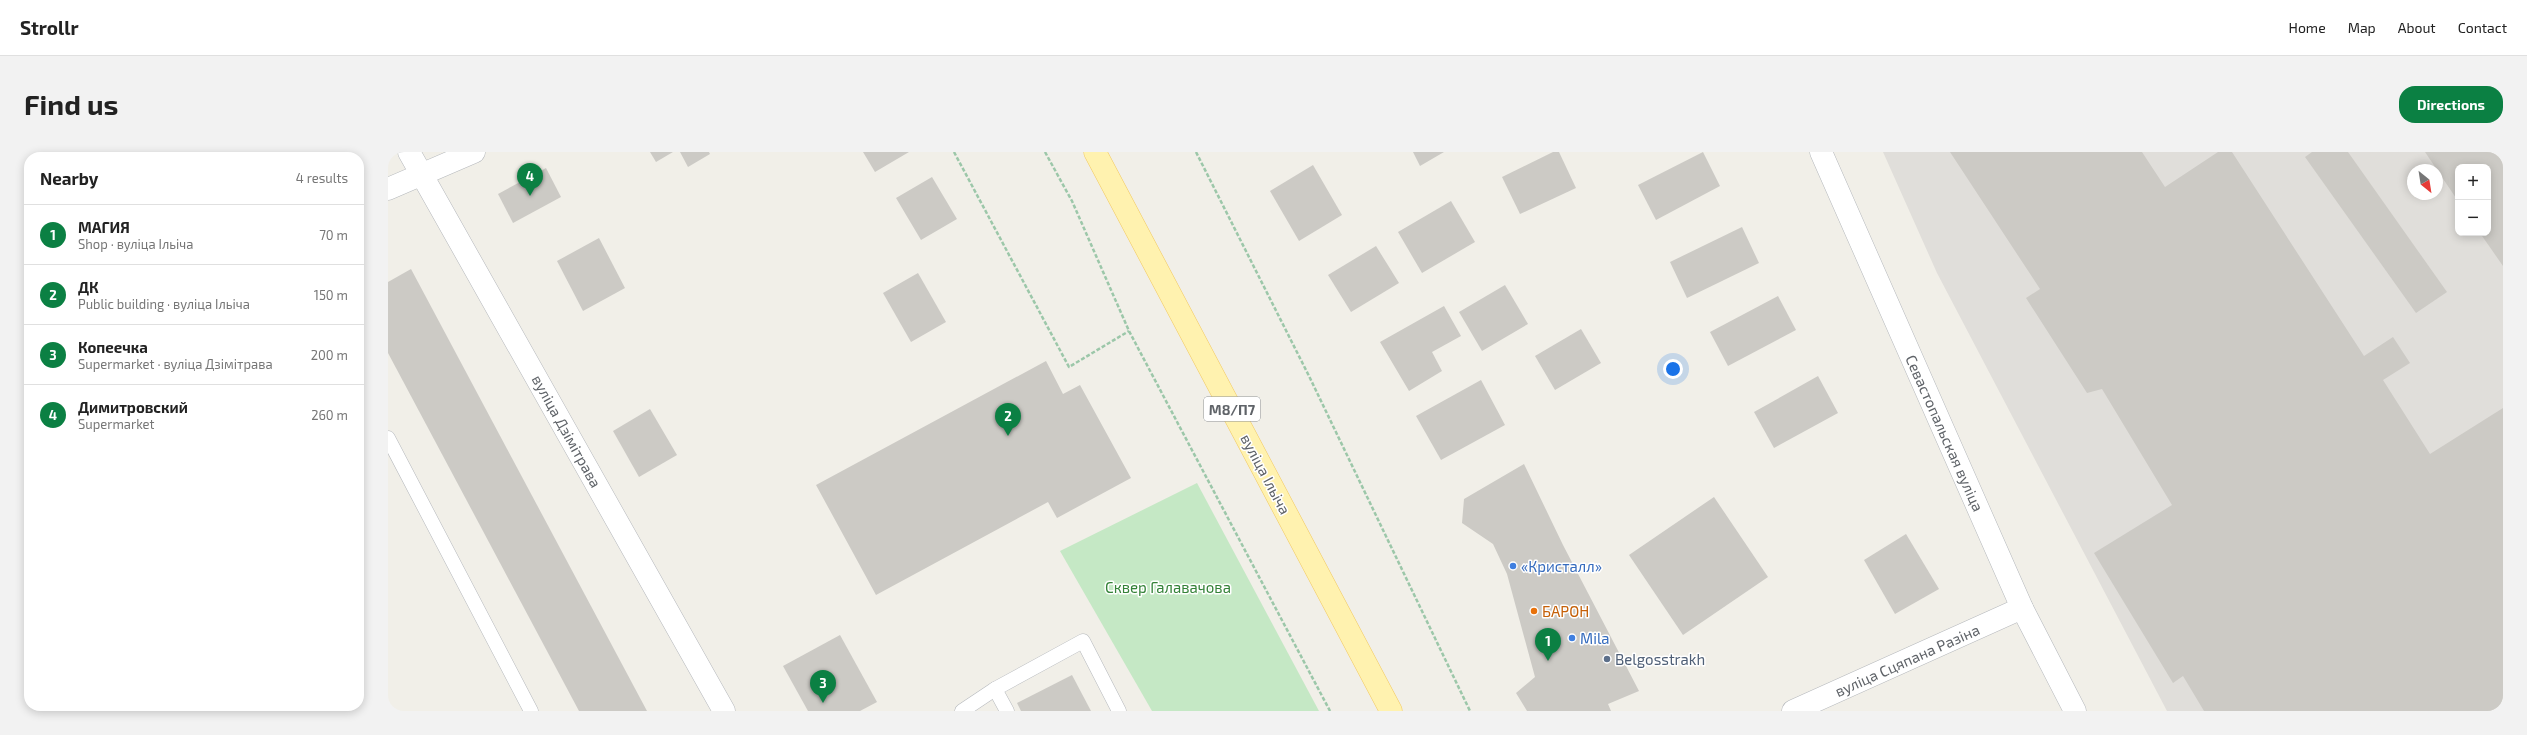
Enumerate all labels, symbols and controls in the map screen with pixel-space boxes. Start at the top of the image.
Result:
text: Strollr [20,16,79,39]
text: Home [2289,19,2326,36]
text: Map [2348,19,2376,36]
text: About [2398,19,2436,36]
text: Contact [2458,19,2507,36]
button: Directions [2399,86,2503,123]
text: Find us [24,87,118,121]
pin: 4 [517,163,543,196]
north arrow [2407,164,2443,200]
map controls [2455,164,2491,236]
button: + [2455,164,2491,200]
text: Nearby [40,168,98,188]
text: 4 results [296,170,348,186]
button: − [2455,200,2491,236]
text: МАГИЯ [78,218,130,236]
text: 1 [50,227,56,243]
text: 70 m [319,227,348,243]
text: Shop · вуліца Ільіча [78,236,193,252]
text: ДК [78,278,99,296]
text: 2 [49,287,57,303]
text: 150 m [314,287,348,303]
text: Public building · вуліца Ільіча [78,296,250,312]
text: Копеечка [78,338,148,356]
text: 3 [49,347,57,363]
text: 200 m [311,347,348,363]
street label: Севастопальская вуліца [1901,352,1988,515]
text: Supermarket · вуліца Дзімітрава [78,356,273,372]
your location [1663,359,1683,379]
street label: вуліца Дзімітрава [528,372,605,491]
road number: М8/П7 [1204,397,1260,421]
text: Димитровский [78,398,188,416]
pin: 2 [995,403,1021,436]
text: 4 [49,407,57,423]
text: 260 m [311,407,348,423]
text: Supermarket [78,416,155,432]
street label: вуліца Ільіча [1236,431,1295,518]
place label: «Кристалл» [1521,557,1602,575]
marker: «Кристалл» [1508,561,1518,571]
park label: Сквер Галавачова [1105,578,1231,596]
place label: БАРОН [1542,602,1589,620]
marker: БАРОН [1529,606,1539,616]
street label: вуліца Сцяпана Разіна [1832,620,1983,701]
pin: 1 [1535,628,1561,661]
place label: Mila [1580,629,1610,647]
marker: Mila [1567,633,1577,643]
place label: Belgosstrakh [1615,650,1705,668]
marker: Belgosstrakh [1602,654,1612,664]
pin: 3 [810,670,836,703]

